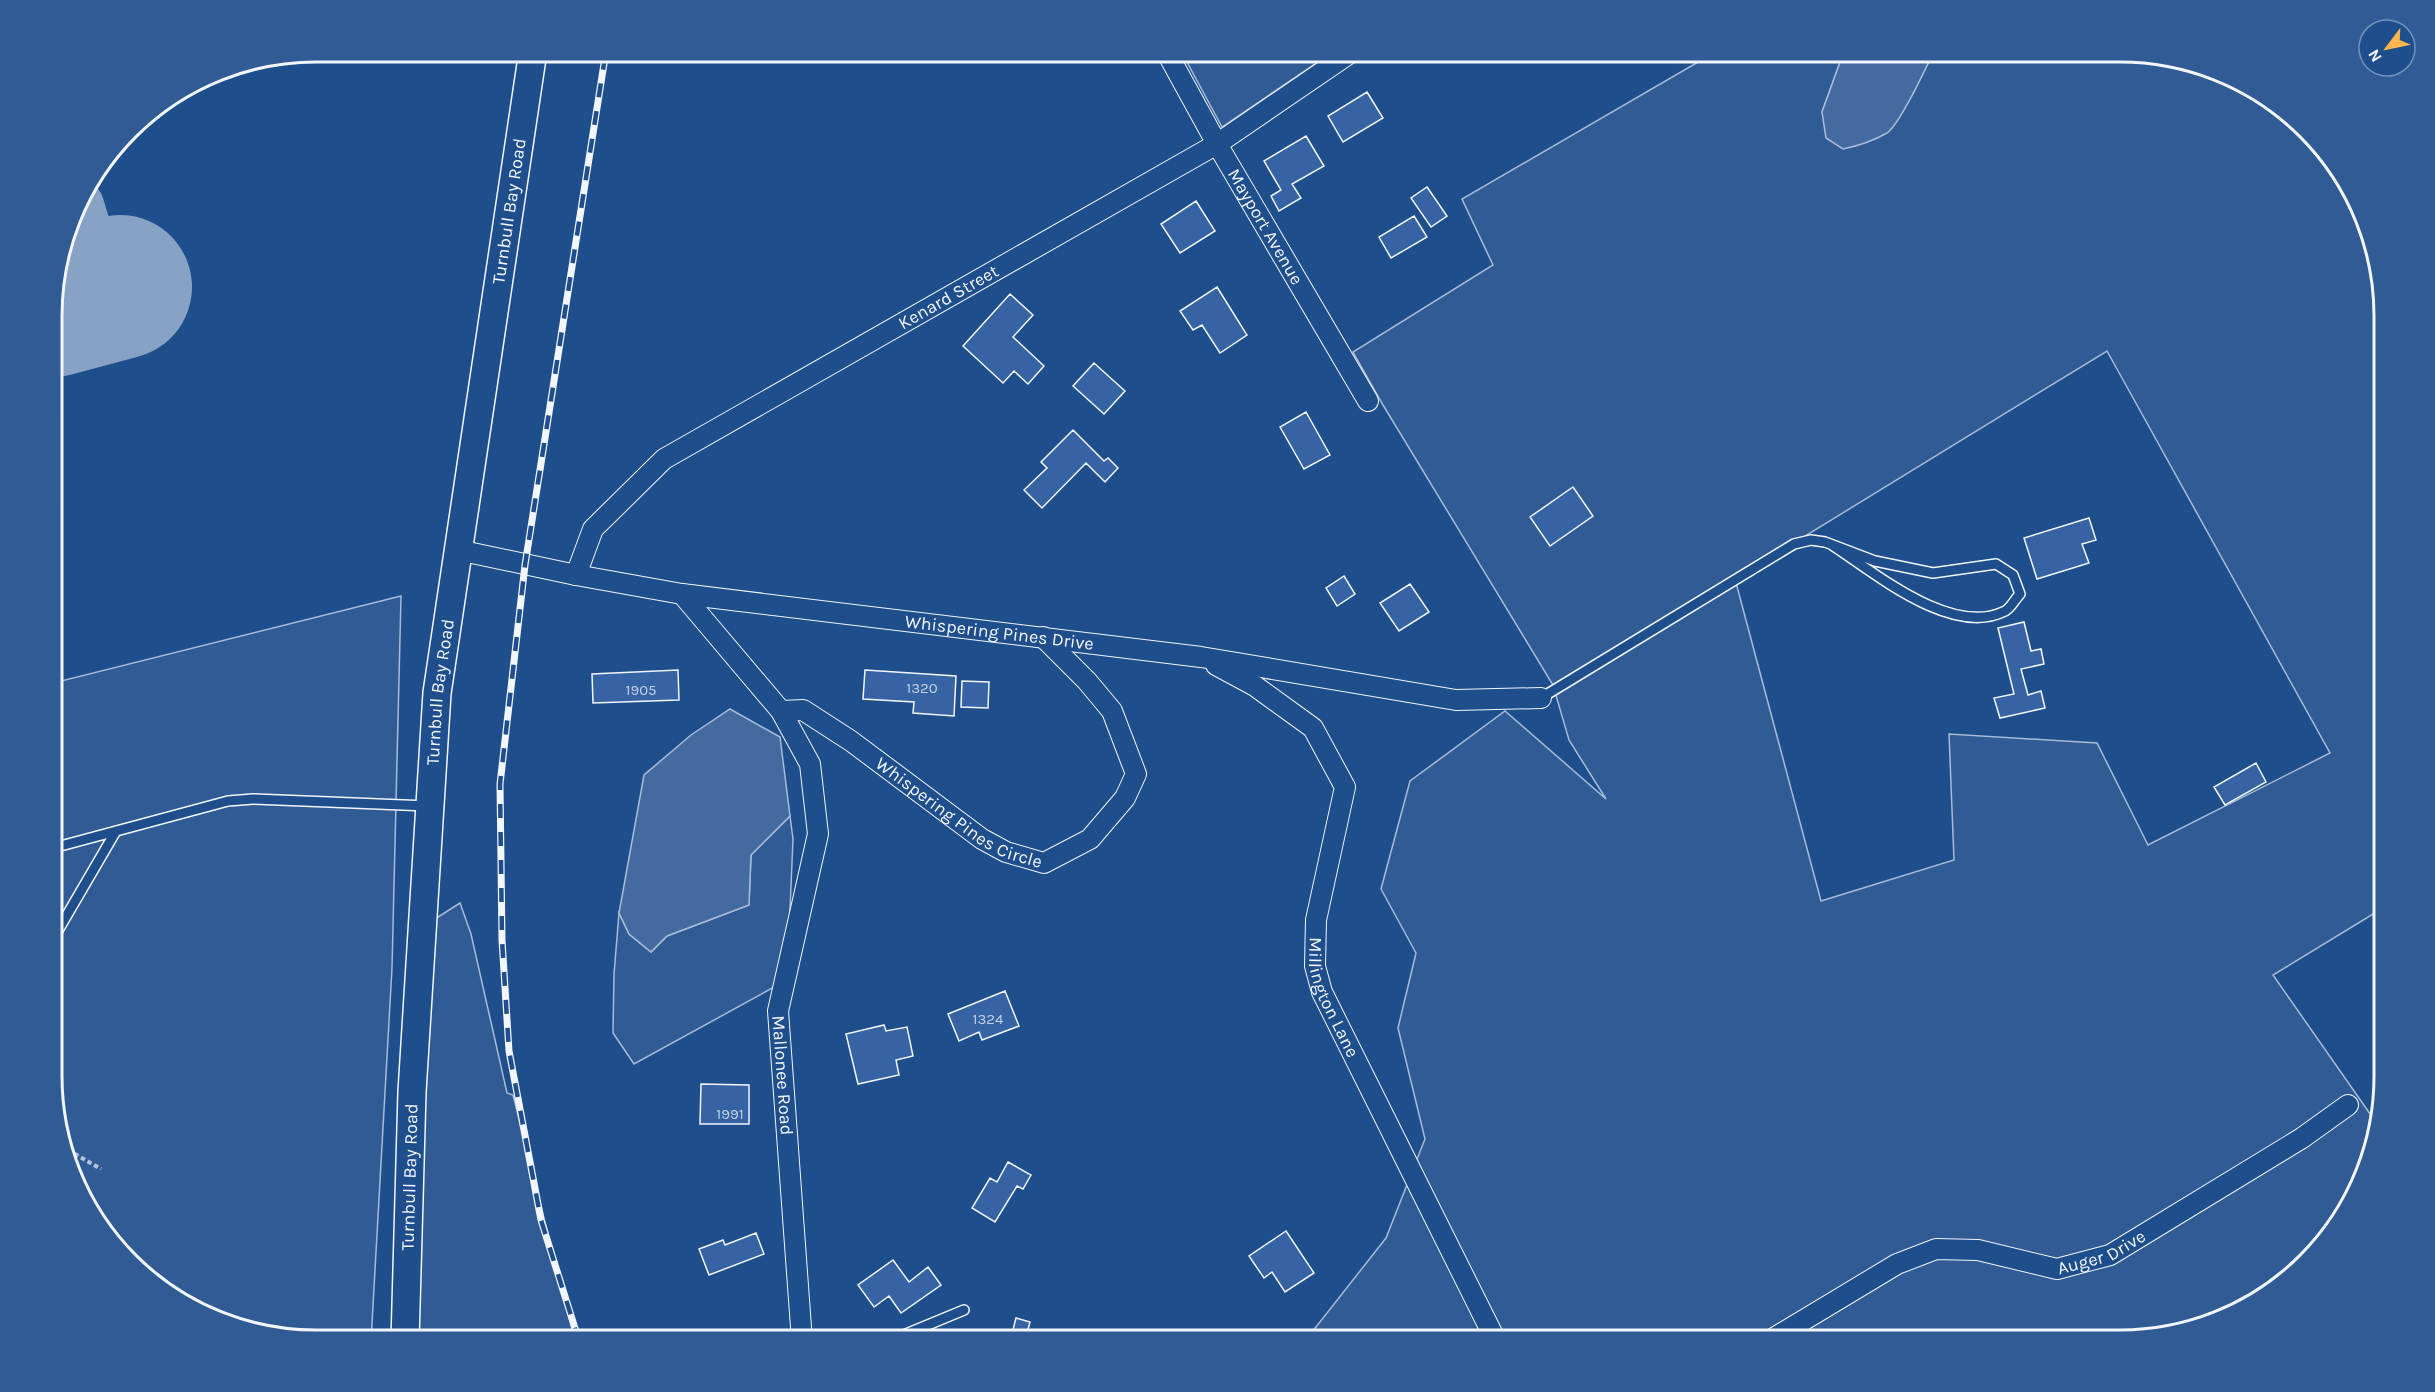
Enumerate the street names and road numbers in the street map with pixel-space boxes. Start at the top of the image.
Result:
street label: Turnbull Bay Road [487,137,531,286]
street label: Mayport Avenue [1223,165,1308,289]
street label: Kenard Street [894,260,1003,334]
street label: Whispering Pines Drive [904,610,1095,655]
street label: Turnbull Bay Road [421,617,459,766]
street label: Whispering Pines Circle [871,752,1045,873]
street label: Millington Lane [1304,937,1364,1061]
street label: Mallonee Road [767,1014,798,1136]
street label: Turnbull Bay Road [397,1103,423,1251]
street label: Auger Drive [2055,1225,2149,1279]

